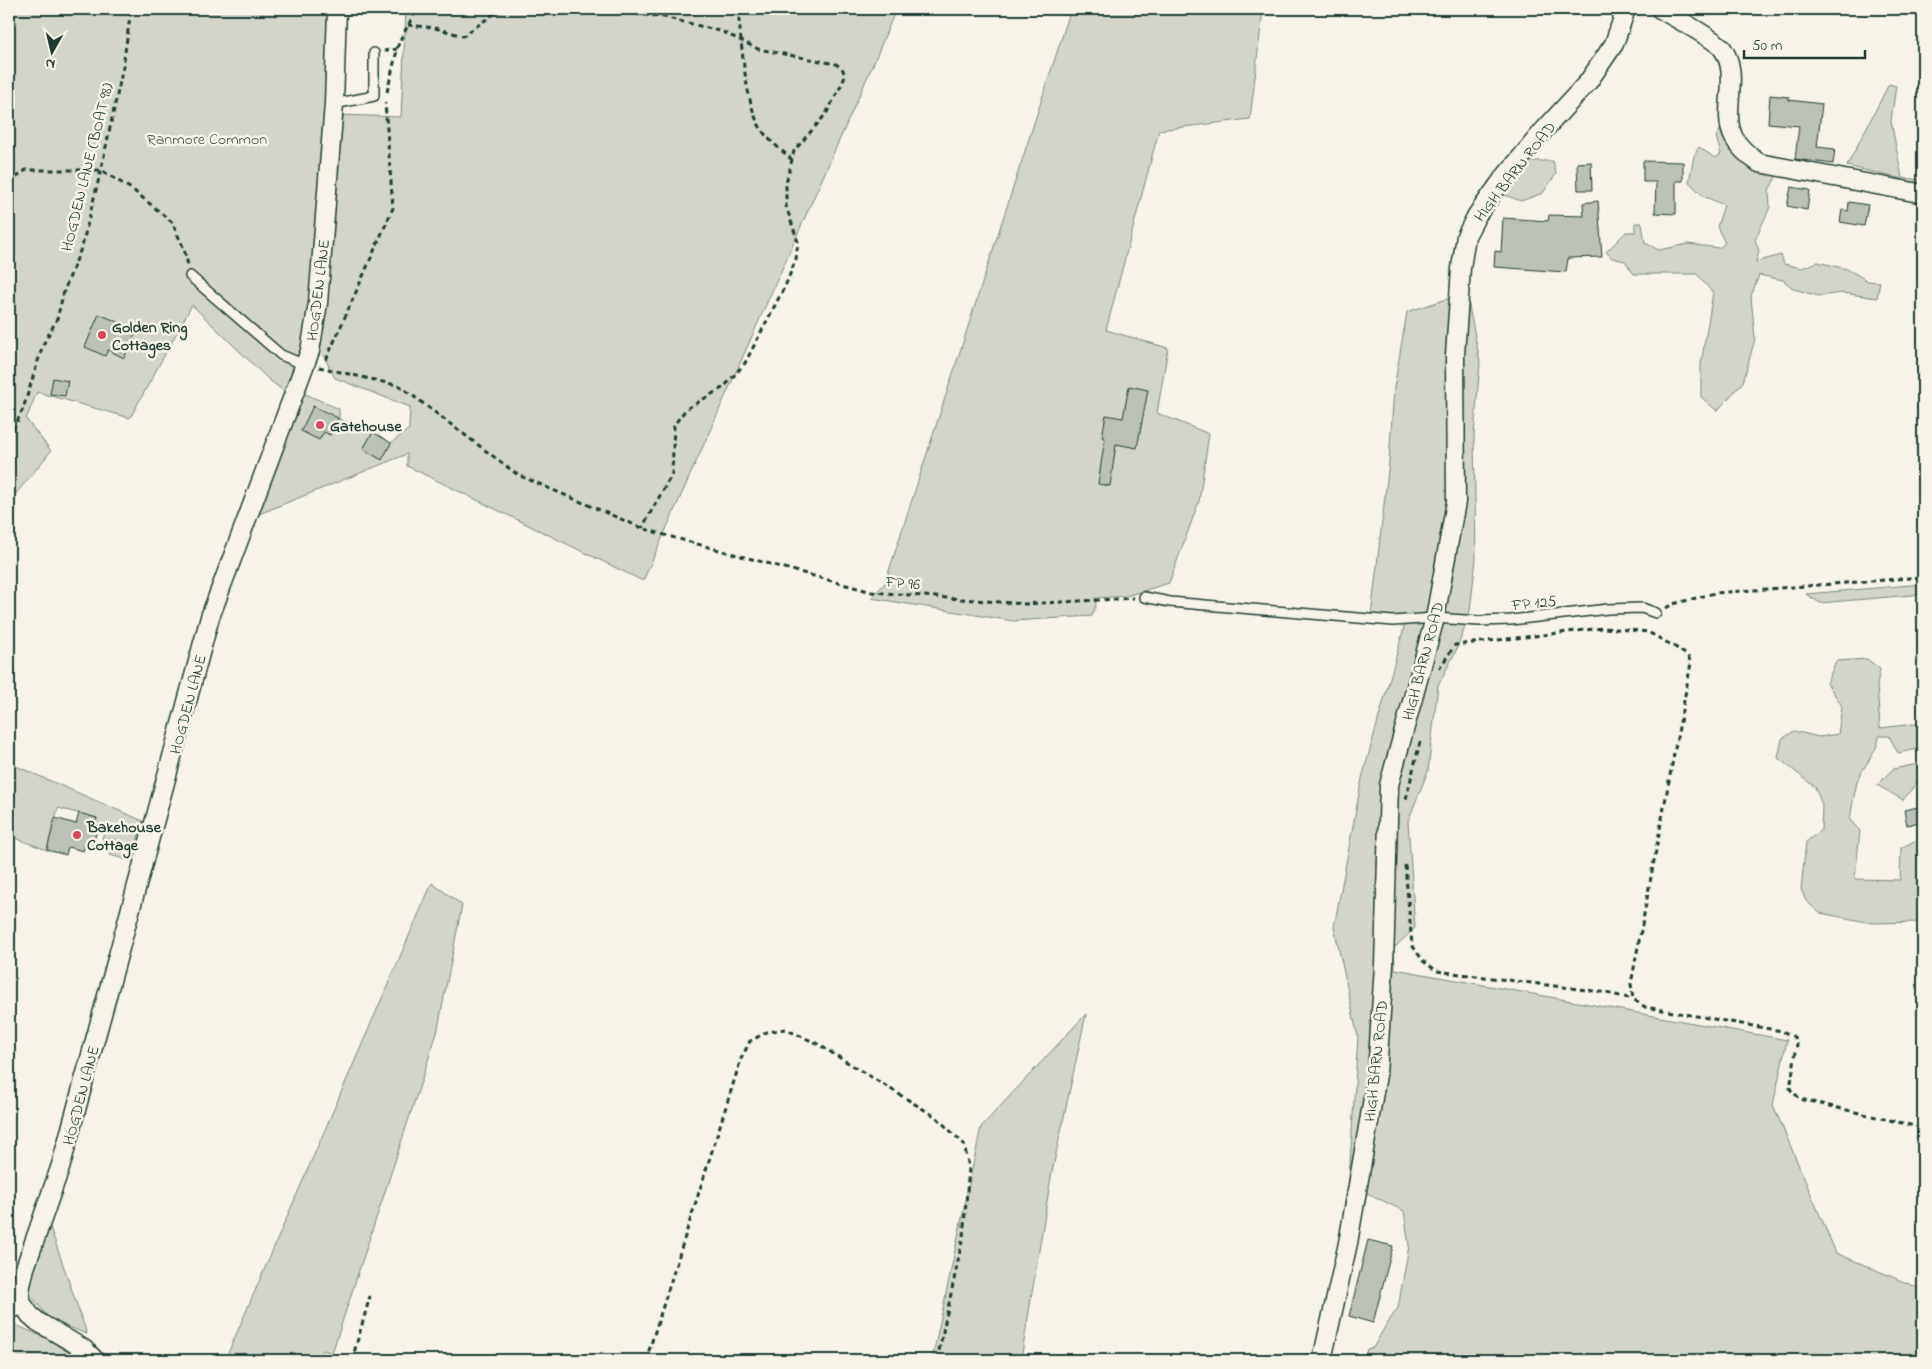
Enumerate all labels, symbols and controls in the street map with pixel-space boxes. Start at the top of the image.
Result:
north arrow [28,28,78,78]
scale bar [1744,28,1866,60]
text: 50 m [1752,35,1783,57]
text: N [44,52,57,74]
street label: HOGDEN LANE (BOAT 98) [55,80,121,254]
street label: HIGH BARN ROAD [1469,117,1563,228]
park label: Ranmore Common [147,128,267,152]
street label: HOGDEN LANE [301,238,337,343]
place label: Golden Ring Cottages [112,316,187,359]
marker: Golden Ring Cottages [96,329,108,341]
place label: Gatehouse [330,415,402,439]
marker: Gatehouse [314,419,326,431]
street label: FP 96 [884,570,921,597]
street label: FP 125 [1510,590,1558,618]
street label: HIGH BARN ROAD [1397,600,1451,723]
street label: HOGDEN LANE [164,652,214,757]
place label: Bakehouse Cottage [86,816,162,859]
marker: Bakehouse Cottage [71,829,83,841]
street label: HIGH BARN ROAD [1359,999,1395,1123]
street label: HOGDEN LANE [57,1043,107,1148]

